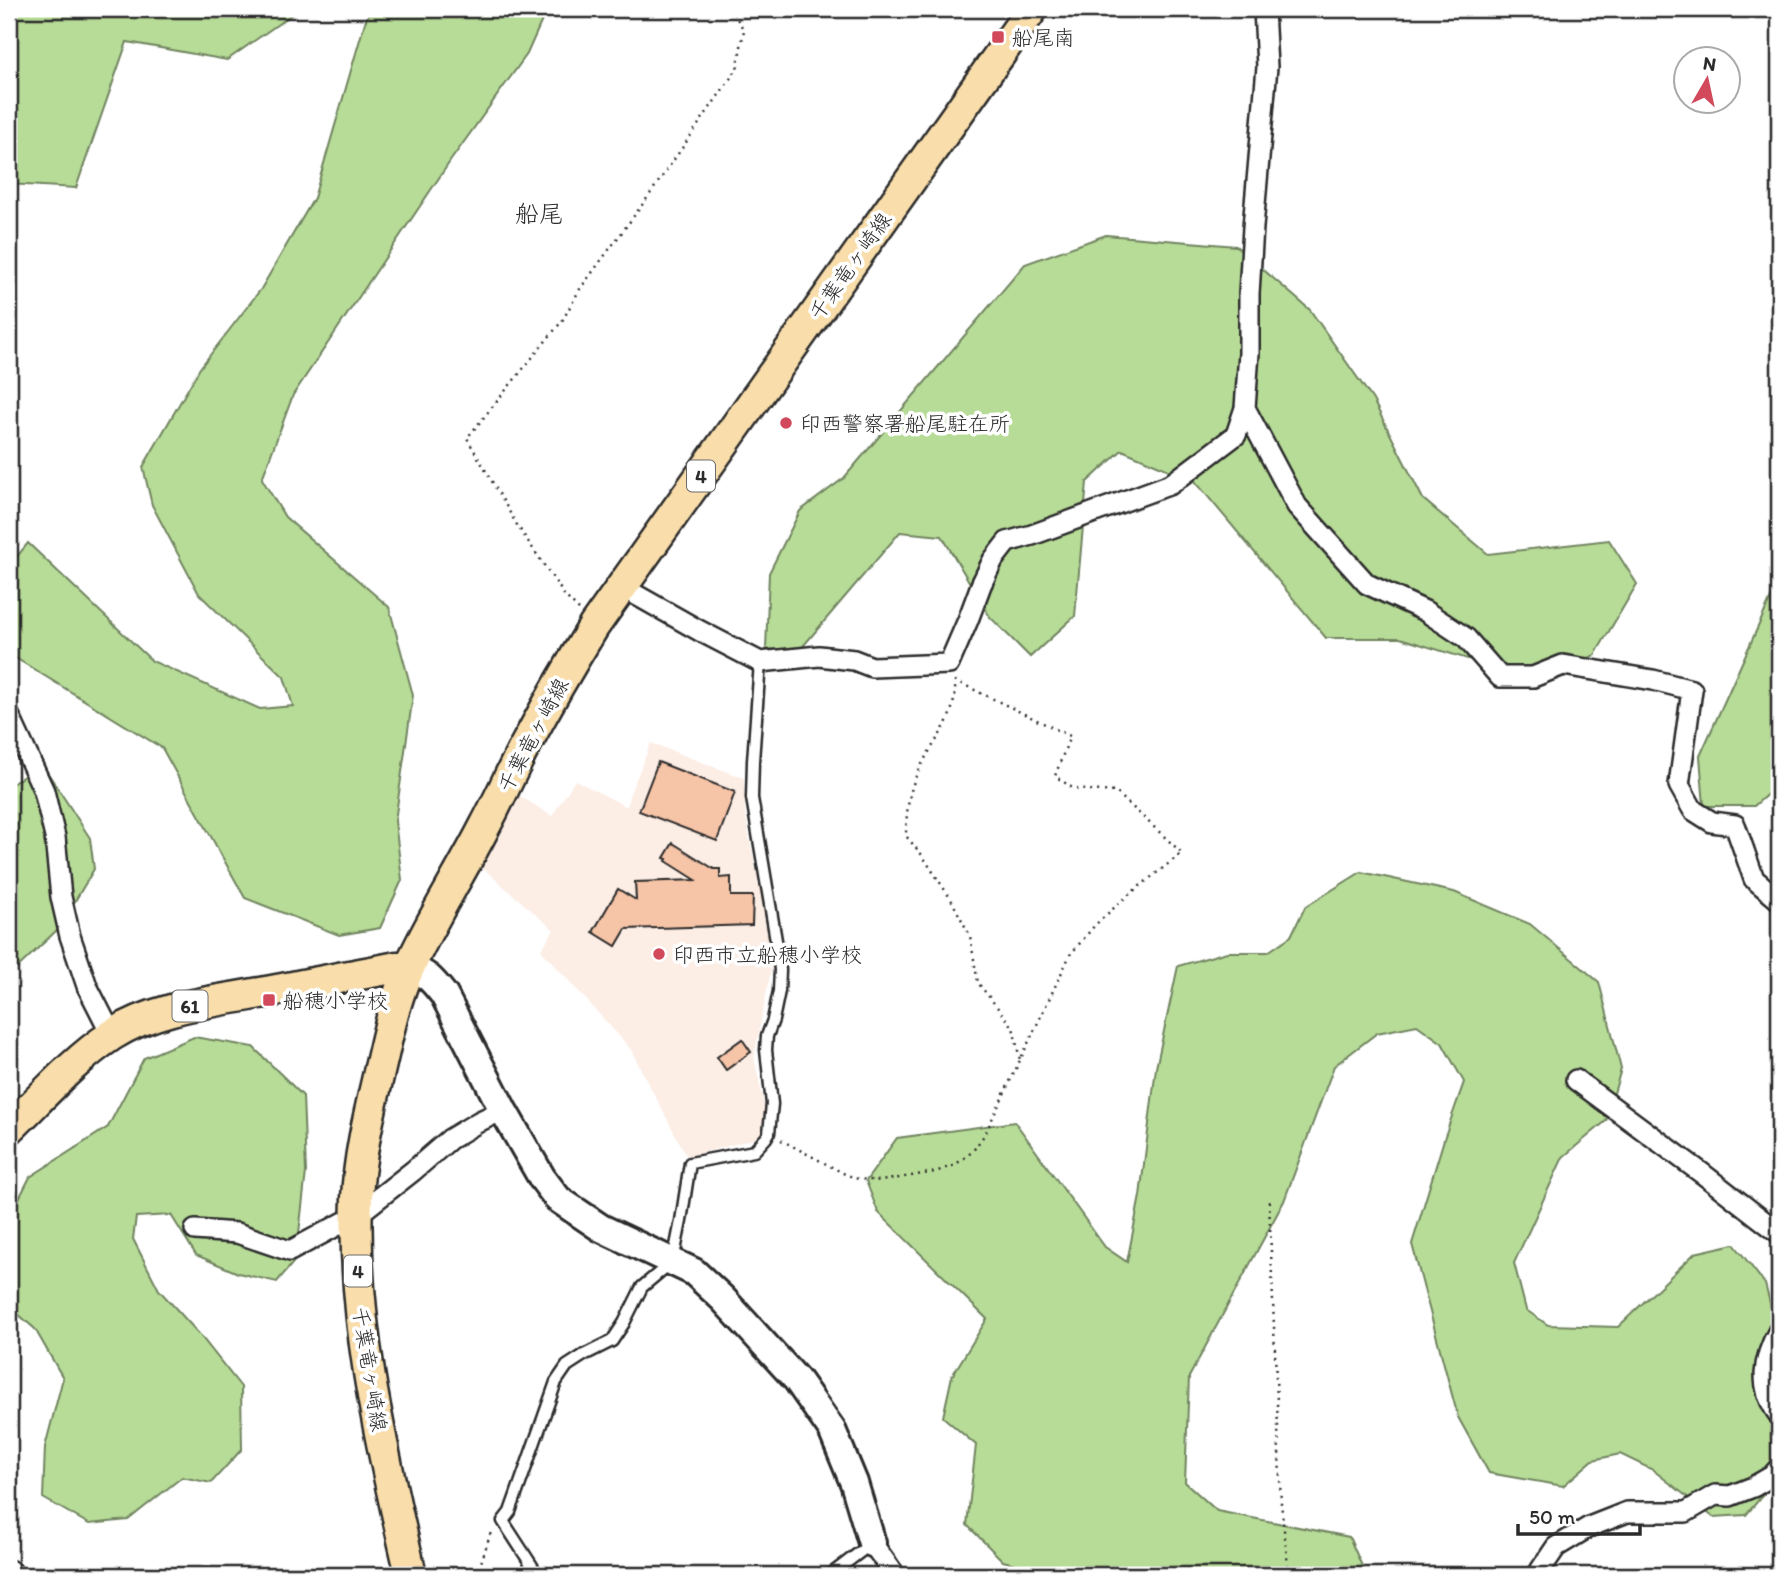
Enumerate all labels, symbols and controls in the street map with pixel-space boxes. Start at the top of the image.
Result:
place label: 船尾南 [1012,25,1075,50]
marker: 船尾南 [990,29,1006,45]
north arrow [1672,46,1742,116]
text: N [1701,51,1718,76]
district label: 船尾 [515,199,563,228]
street label: 千葉竜ヶ崎線 [804,207,896,325]
place label: 印西警察署船尾駐在所 [800,411,1010,436]
marker: 印西警察署船尾駐在所 [778,415,794,431]
road number: 4 [687,461,715,491]
street label: 千葉竜ヶ崎線 [492,674,574,796]
place label: 印西市立船穂小学校 [673,942,862,967]
marker: 印西市立船穂小学校 [651,946,667,962]
place label: 船穂小学校 [283,988,388,1013]
road number: 61 [172,990,208,1022]
marker: 船穂小学校 [261,992,277,1008]
road number: 4 [344,1256,372,1287]
street label: 千葉竜ヶ崎線 [348,1305,392,1433]
scale bar [1518,1493,1641,1537]
text: 50 m [1529,1504,1576,1529]

